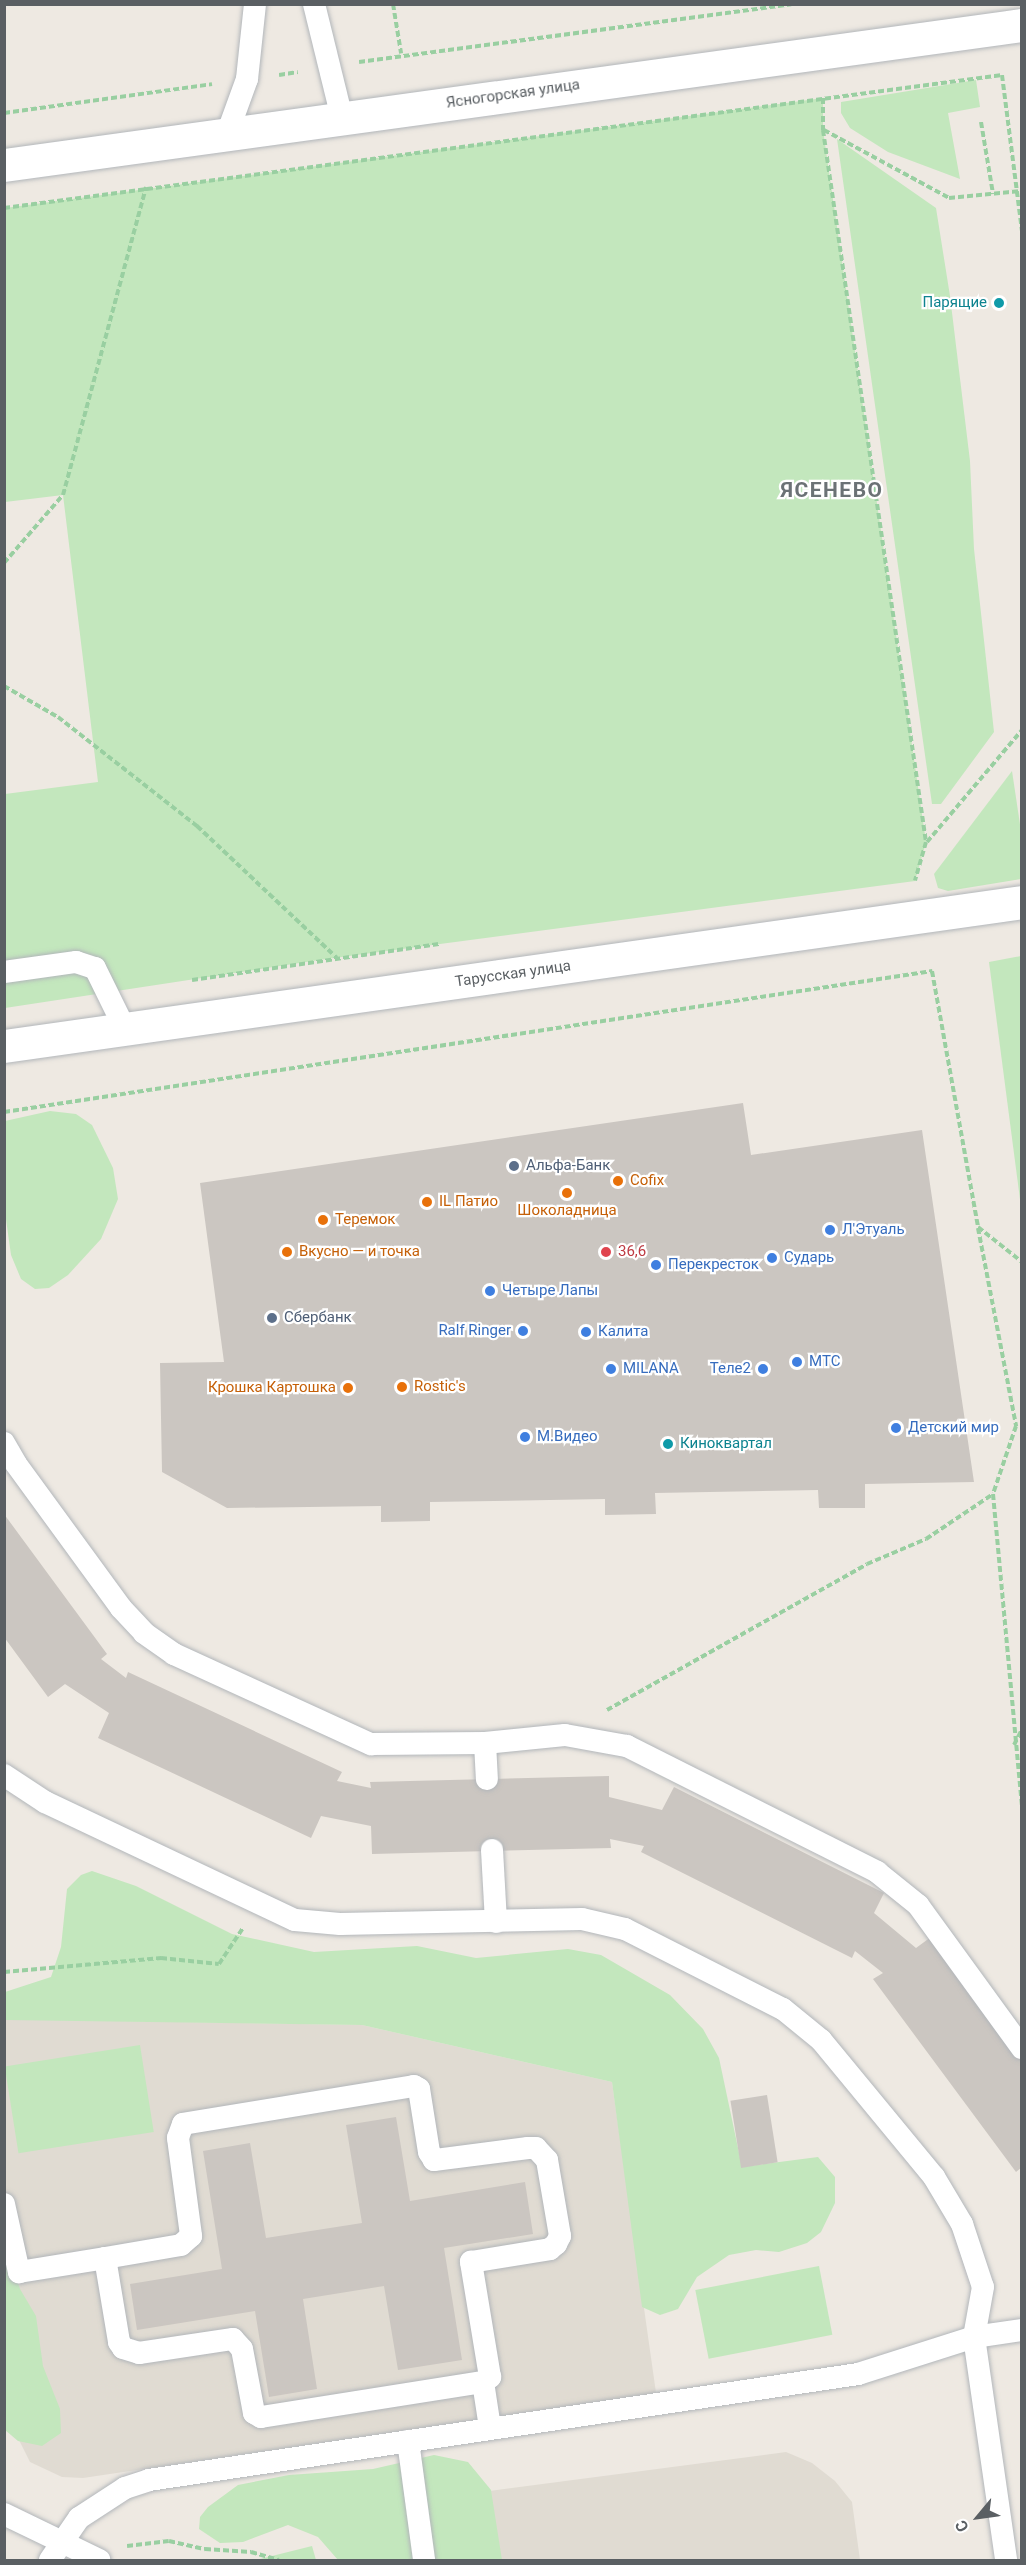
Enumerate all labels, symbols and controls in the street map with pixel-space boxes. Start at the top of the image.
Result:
street label: Ясногорская улица [445,76,581,112]
place label: Парящие [922,294,987,312]
marker: Парящие [992,296,1006,310]
district label: ЯСЕНЕВО [780,477,884,503]
street label: Тарусская улица [454,957,572,991]
place label: Альфа-Банк [526,1157,610,1175]
marker: Альфа-Банк [507,1159,521,1173]
place label: Cofix [630,1172,664,1190]
marker: Cofix [611,1174,625,1188]
marker: Шоколадница [560,1186,574,1200]
place label: IL Патио [439,1193,498,1211]
marker: IL Патио [420,1195,434,1209]
place label: Шоколадница [517,1202,617,1220]
place label: Теремок [335,1211,395,1229]
marker: Теремок [316,1213,330,1227]
place label: Л'Этуаль [842,1221,905,1239]
marker: Л'Этуаль [823,1223,837,1237]
place label: Вкусно — и точка [299,1243,420,1261]
place label: 36,6 [618,1243,646,1261]
marker: Вкусно — и точка [280,1245,294,1259]
marker: 36,6 [599,1245,613,1259]
place label: Сударь [784,1249,834,1267]
marker: Сударь [765,1251,779,1265]
place label: Перекресток [668,1256,759,1274]
marker: Перекресток [649,1258,663,1272]
place label: Четыре Лапы [502,1282,598,1300]
marker: Четыре Лапы [483,1284,497,1298]
place label: Сбербанк [284,1309,352,1327]
marker: Сбербанк [265,1311,279,1325]
place label: Ralf Ringer [438,1322,511,1340]
place label: Калита [598,1323,648,1341]
marker: Ralf Ringer [516,1324,530,1338]
marker: Калита [579,1325,593,1339]
place label: МТС [809,1353,840,1371]
marker: МТС [790,1355,804,1369]
place label: MILANA [623,1360,679,1378]
place label: Теле2 [710,1360,751,1378]
marker: MILANA [604,1362,618,1376]
marker: Теле2 [756,1362,770,1376]
place label: Rostic's [414,1378,466,1396]
place label: Крошка Картошка [208,1379,336,1397]
marker: Rostic's [395,1380,409,1394]
marker: Крошка Картошка [341,1381,355,1395]
place label: Детский мир [908,1419,999,1437]
marker: Детский мир [889,1421,903,1435]
place label: М.Видео [537,1428,598,1446]
marker: М.Видео [518,1430,532,1444]
place label: Киноквартал [680,1435,772,1453]
marker: Киноквартал [661,1437,675,1451]
north arrow [948,2487,1008,2547]
text: С [951,2517,973,2535]

